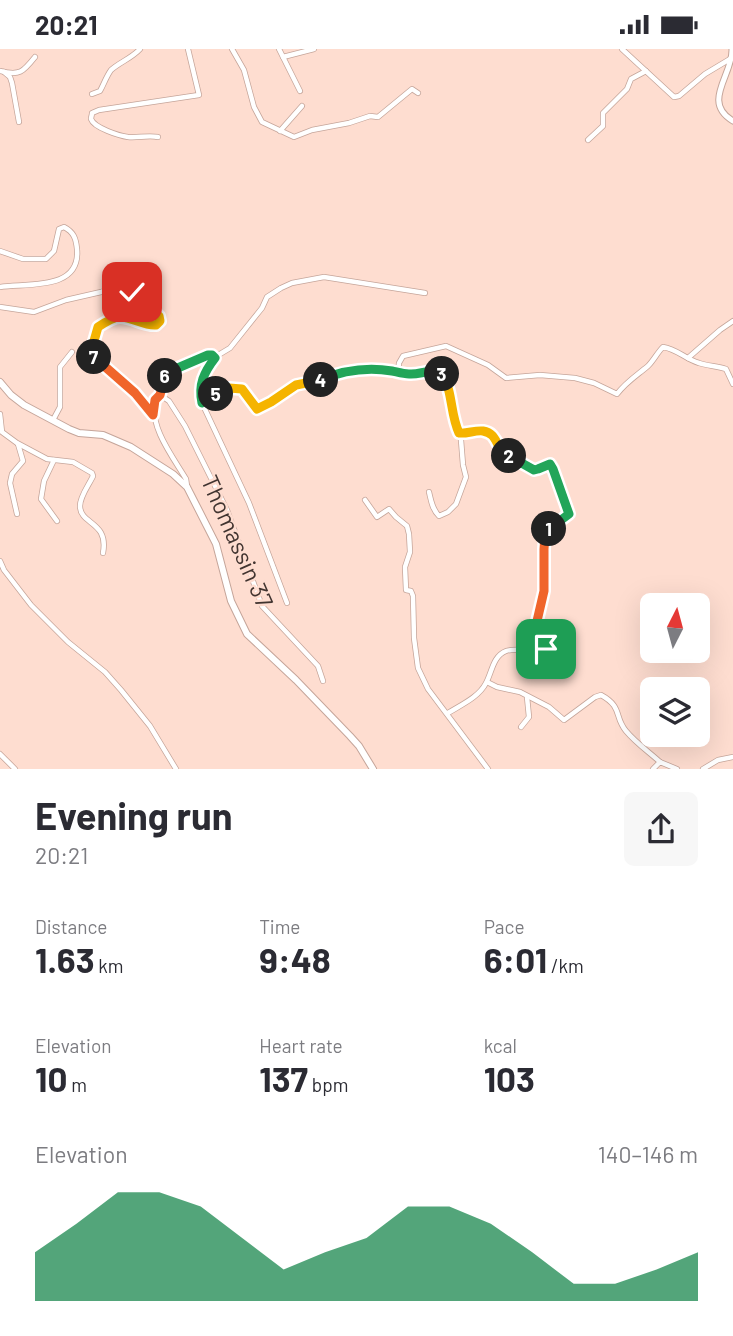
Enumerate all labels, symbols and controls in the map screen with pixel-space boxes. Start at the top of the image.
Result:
text: 20:21 [35,9,97,40]
pin [102,262,162,322]
icon: check [113,273,151,311]
pin: 7 [76,339,112,375]
text: 7 [89,345,98,368]
pin: 3 [424,357,460,391]
pin: 6 [148,359,182,393]
text: 3 [436,362,447,385]
pin: 4 [304,363,338,397]
text: 6 [159,364,170,387]
text: 4 [315,368,326,391]
pin: 5 [198,377,234,411]
text: 5 [210,382,221,405]
pin: 2 [491,439,526,473]
text: 2 [503,444,514,467]
street label: Thomassin 37 [196,470,280,612]
pin: 1 [532,511,566,547]
text: 1 [545,517,552,540]
north arrow [640,593,710,663]
map controls [640,593,710,747]
pin [516,619,576,679]
icon: arrive [527,630,565,668]
button: layers [640,677,710,747]
text: Evening run [35,792,233,838]
button: share [624,792,698,866]
text: 20:21 [35,841,88,869]
text: Distance [35,915,107,938]
text: Time [259,915,300,938]
text: Pace [484,915,525,938]
text: 1.63 [35,938,95,980]
text: 9:48 [259,938,331,980]
text: 6:01 [484,938,547,980]
text: km [95,954,124,977]
text: /km [547,954,584,977]
text: Elevation [35,1034,112,1057]
text: Heart rate [259,1034,343,1057]
text: kcal [484,1034,517,1057]
text: 10 [35,1057,67,1099]
text: 137 [259,1057,308,1099]
text: 103 [484,1057,535,1099]
text: m [67,1073,87,1096]
text: bpm [308,1073,348,1096]
text: Elevation [35,1140,128,1168]
text: 140–146 m [598,1140,698,1168]

